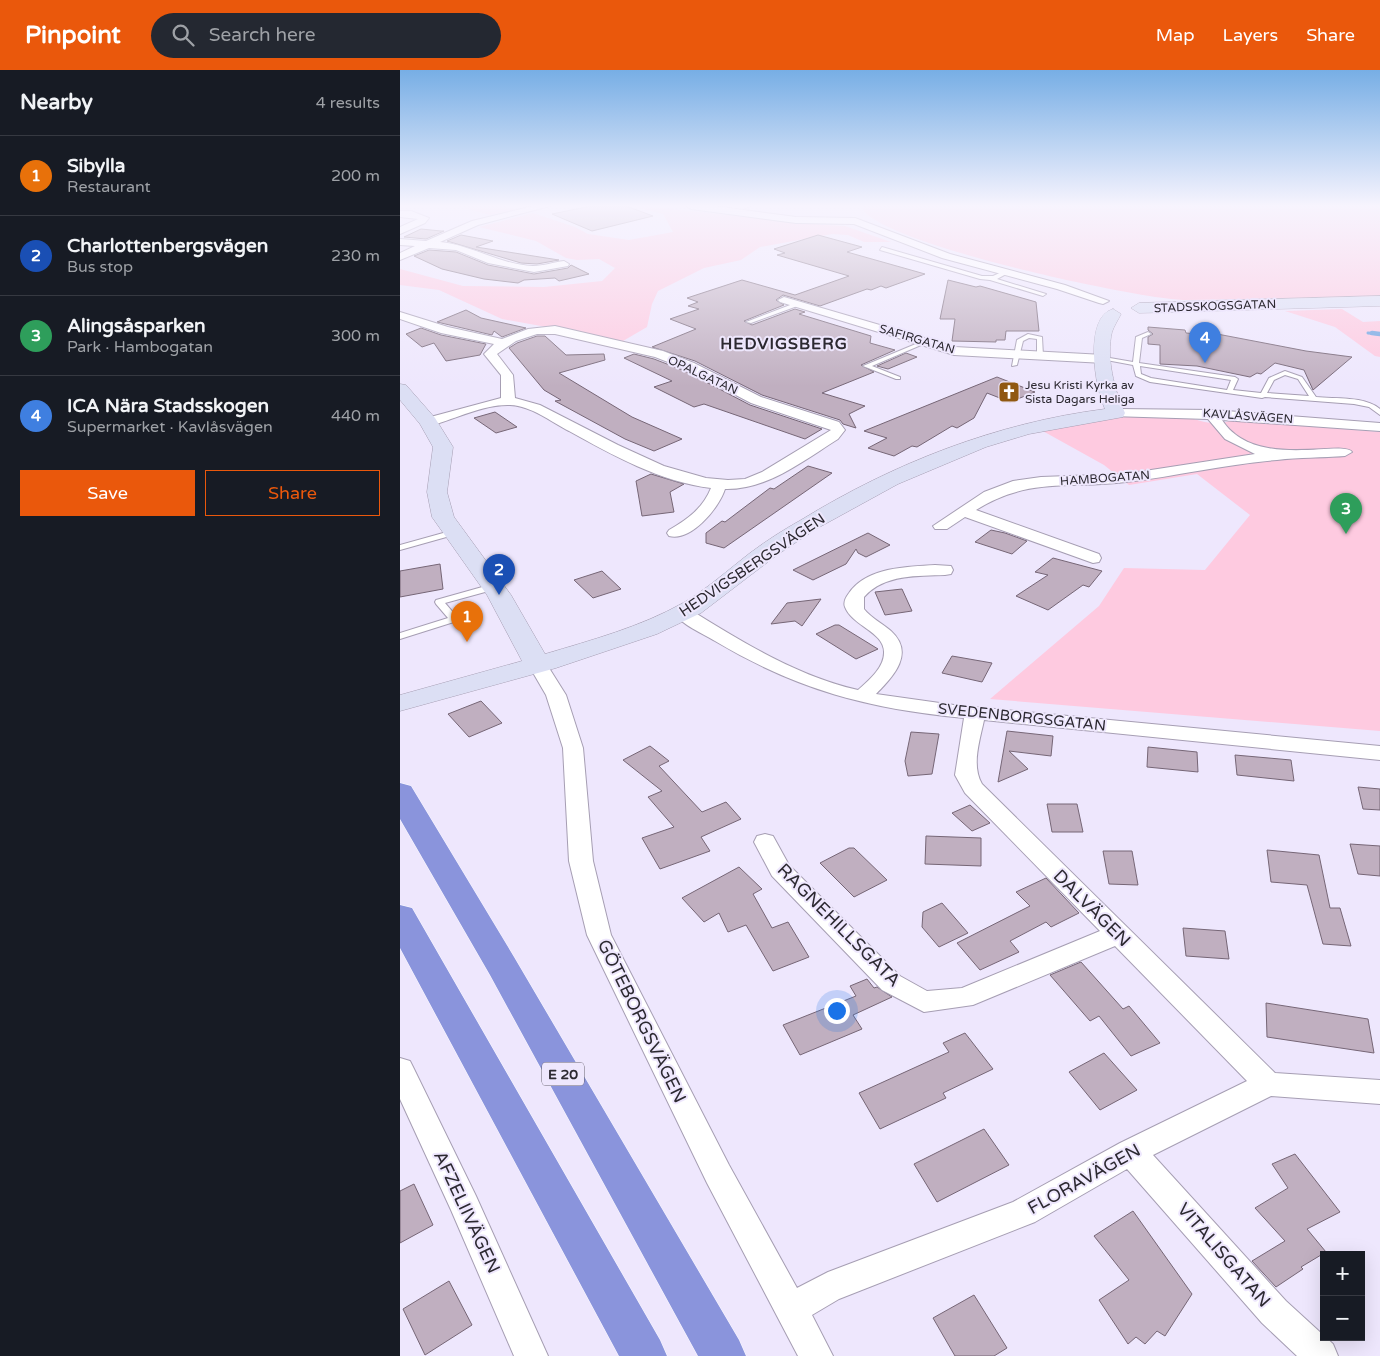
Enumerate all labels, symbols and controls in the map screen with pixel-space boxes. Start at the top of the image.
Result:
search box [151,13,501,58]
text: Pinpoint [25,21,121,50]
icon: search [169,21,197,49]
text: Search here [209,24,316,46]
text: Map [1156,24,1195,46]
text: Layers [1223,24,1278,46]
text: Share [1306,24,1355,46]
text: Nearby [20,90,93,115]
text: 4 results [316,93,380,113]
text: Sibylla [67,155,125,177]
text: 1 [31,166,41,186]
text: 200 m [331,166,380,186]
text: Restaurant [67,177,151,197]
text: Charlottenbergsvägen [67,235,268,257]
text: 2 [31,246,41,266]
text: 230 m [331,246,380,266]
text: Bus stop [67,257,133,277]
street label: STADSSKOGSGATAN [1153,297,1277,315]
text: Alingsåsparken [67,315,205,337]
street label: SAFIRGATAN [878,322,956,356]
pin: 4 [1189,322,1221,363]
text: 3 [31,326,41,346]
text: 300 m [331,326,380,346]
district label: HEDVIGSBERG [720,334,848,354]
text: Park · Hambogatan [67,337,213,357]
street label: OPALGATAN [666,353,740,397]
place label: Jesu Kristi Kyrka av Sista Dagars Heliga [1025,378,1135,406]
church icon: Jesu Kristi Kyrka av Sista Dagars Heliga [997,380,1021,404]
text: ICA Nära Stadsskogen [67,395,269,417]
text: 4 [31,406,41,426]
text: 440 m [331,406,380,426]
street label: KAVLÅSVÄGEN [1202,406,1294,426]
text: Supermarket · Kavlåsvägen [67,417,273,437]
street label: HAMBOGATAN [1060,468,1150,488]
button: Save [20,470,195,516]
button: Share [205,470,380,516]
pin: 3 [1330,493,1362,534]
street label: HEDVIGSBERGSVÄGEN [676,509,828,621]
pin: 2 [483,554,515,595]
pin: 1 [451,601,483,642]
street label: SVEDENBORGSGATAN [937,699,1107,735]
street label: RAGNEHILLSGATA [773,859,905,991]
street label: DALVÄGEN [1049,865,1135,951]
street label: GÖTEBORGSVÄGEN [593,936,691,1106]
your location [824,998,850,1024]
road number: E 20 [542,1062,584,1086]
street label: FLORAVÄGEN [1024,1139,1144,1219]
street label: AFZELIIVÄGEN [429,1147,505,1277]
street label: VITALISGATAN [1173,1198,1275,1312]
map controls [1320,1251,1365,1341]
button: + [1320,1251,1365,1296]
button: − [1320,1296,1365,1341]

